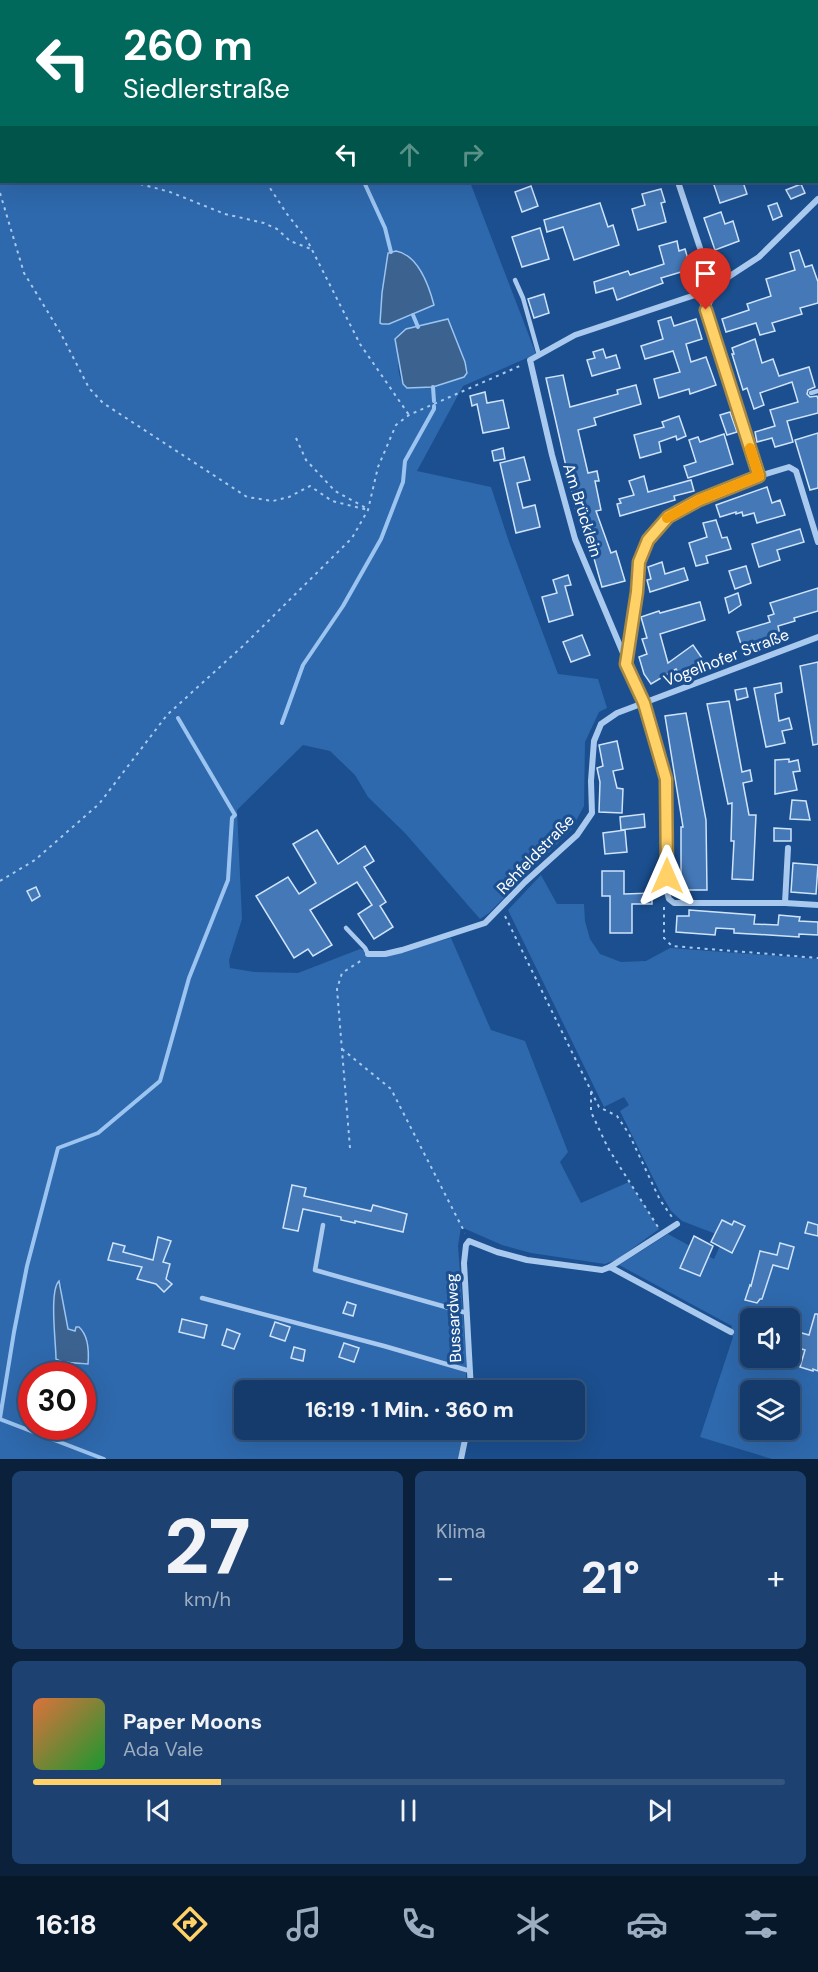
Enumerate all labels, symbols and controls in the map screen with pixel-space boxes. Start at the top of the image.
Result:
text: 260 m [123,18,253,73]
icon: left [24,24,102,102]
text: Siedlerstraße [123,71,290,106]
icon: left [330,138,363,171]
icon: ahead [393,138,426,171]
icon: right [456,138,489,171]
pin [680,248,731,310]
icon: arrive [689,257,722,290]
street label: Am Brücklein [558,461,607,559]
street label: Vogelhofer Straße [660,624,792,691]
street label: Rehfeldstraße [492,810,579,899]
position arrow [635,844,699,908]
street label: Bussardweg [441,1273,466,1363]
map controls [740,1308,800,1440]
button: sound [740,1308,800,1368]
speed limit sign: 30 [18,1362,96,1440]
button: layers [740,1380,800,1440]
text: 16:19 · 1 Min. · 360 m [305,1395,514,1424]
text: 27 [164,1496,251,1597]
text: Klima [436,1518,486,1544]
text: 21° [581,1548,640,1607]
text: − [436,1556,454,1599]
text: + [767,1556,785,1599]
text: km/h [184,1586,231,1612]
text: Paper Moons [123,1707,262,1736]
text: Ada Vale [123,1736,203,1762]
icon: previous [142,1794,175,1827]
icon: pause [392,1794,425,1827]
icon: next [643,1794,676,1827]
icon: directions [169,1903,211,1945]
icon: music [283,1903,325,1945]
icon: phone [397,1903,439,1945]
icon: climate [512,1903,554,1945]
icon: car [626,1903,668,1945]
icon: filters [740,1903,782,1945]
text: 16:18 [36,1907,97,1942]

